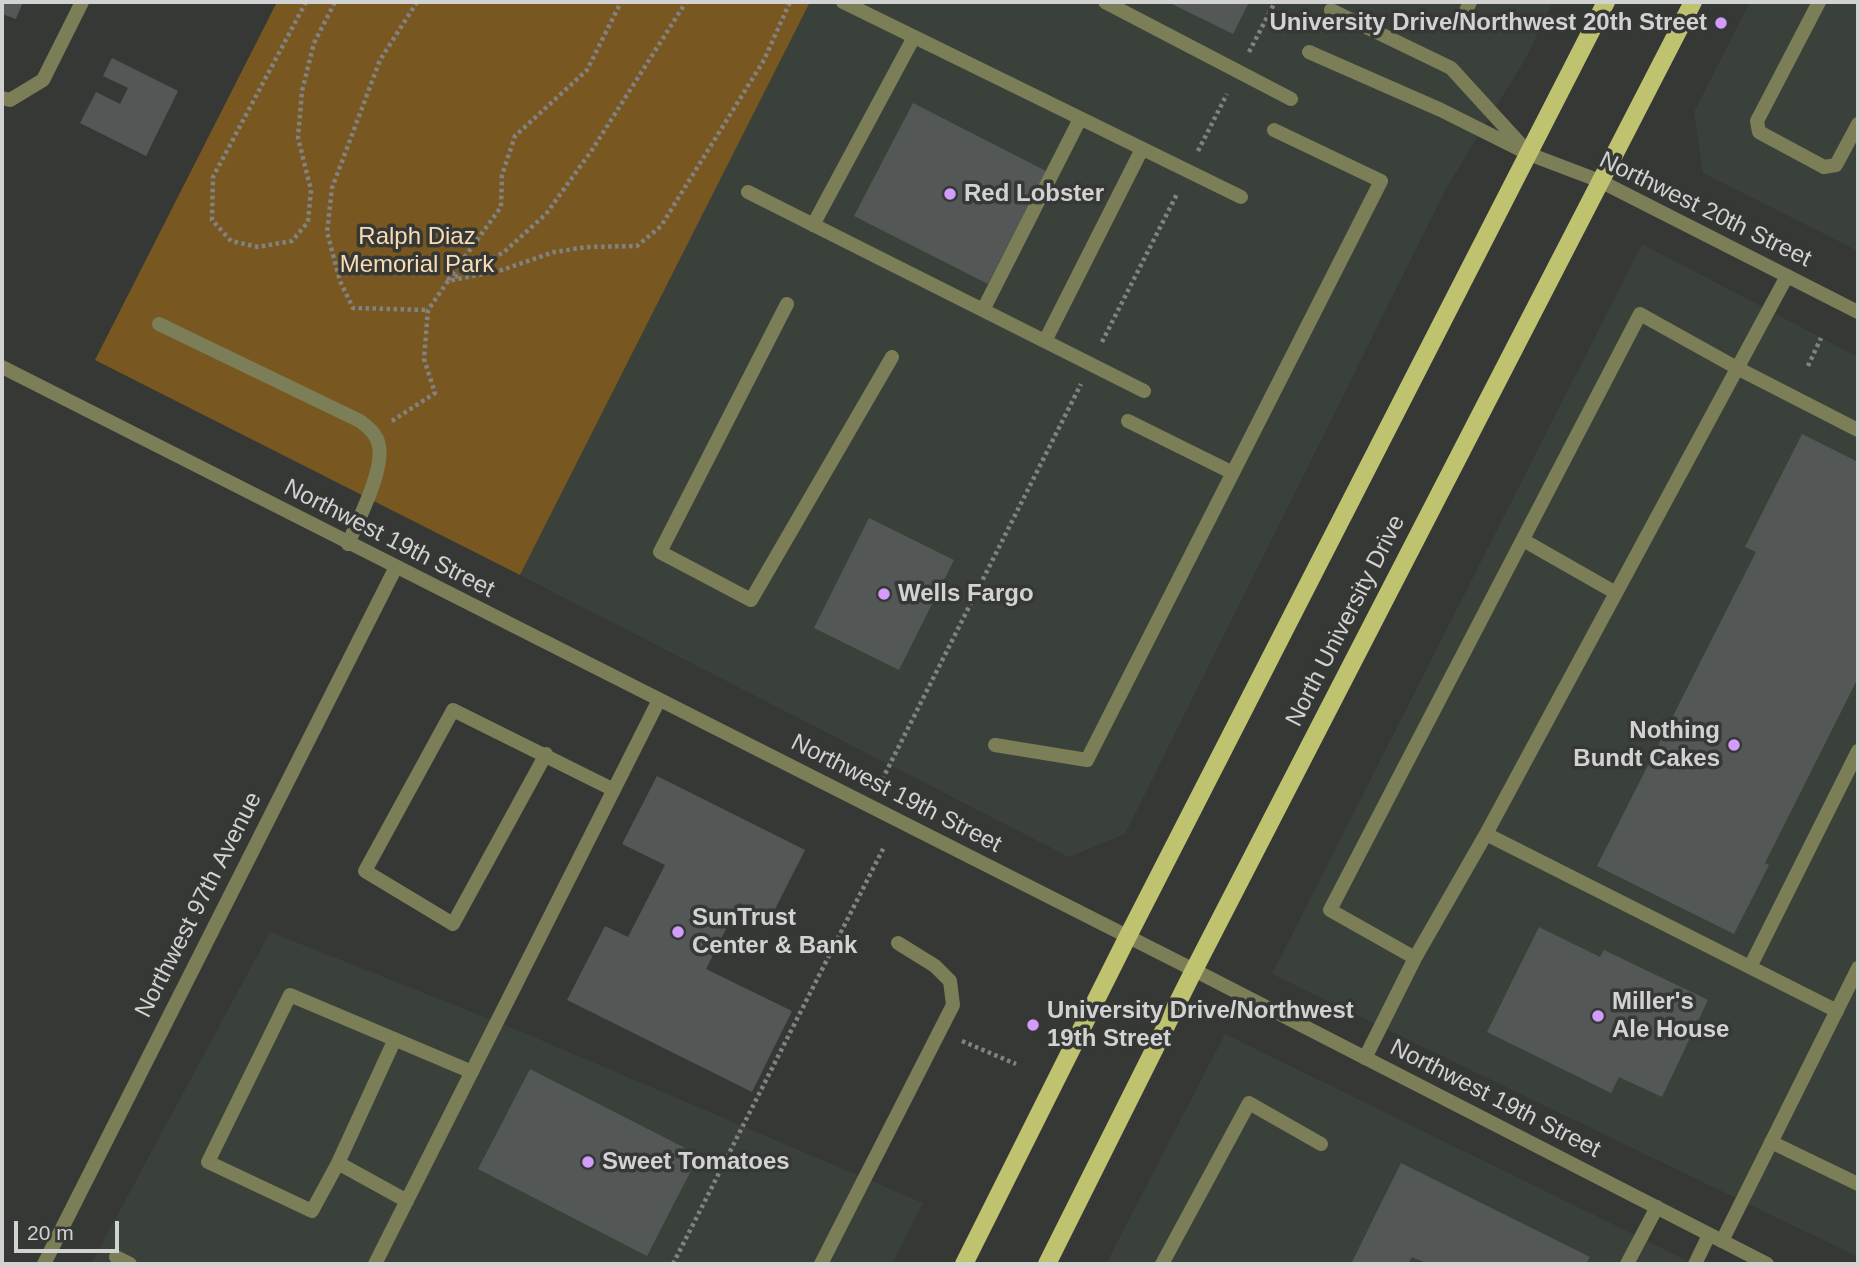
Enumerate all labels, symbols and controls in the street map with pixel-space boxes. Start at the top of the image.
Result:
place label: University Drive/Northwest 20th Street [1270,9,1707,37]
marker: University Drive/Northwest 20th Street [1713,15,1729,31]
street label: Northwest 20th Street [1594,146,1816,274]
place label: Red Lobster [964,180,1104,208]
marker: Red Lobster [942,186,958,202]
park label: Ralph Diaz Memorial Park [340,223,494,279]
street label: Northwest 19th Street [279,473,499,605]
street label: North University Drive [1280,510,1412,732]
place label: Wells Fargo [898,580,1034,608]
marker: Wells Fargo [876,586,892,602]
place label: Nothing Bundt Cakes [1573,717,1720,773]
street label: Northwest 19th Street [786,728,1006,860]
marker: Nothing Bundt Cakes [1726,737,1742,753]
street label: Northwest 97th Avenue [130,788,268,1022]
place label: SunTrust Center & Bank [692,904,857,960]
marker: SunTrust Center & Bank [670,924,686,940]
place label: Miller's Ale House [1612,988,1729,1044]
place label: University Drive/Northwest 19th Street [1047,997,1354,1053]
marker: Miller's Ale House [1590,1008,1606,1024]
marker: University Drive/Northwest 19th Street [1025,1017,1041,1033]
street label: Northwest 19th Street [1385,1033,1605,1165]
place label: Sweet Tomatoes [602,1148,790,1176]
marker: Sweet Tomatoes [580,1154,596,1170]
scale bar [18,1206,122,1250]
text: 20 m [27,1221,74,1244]

